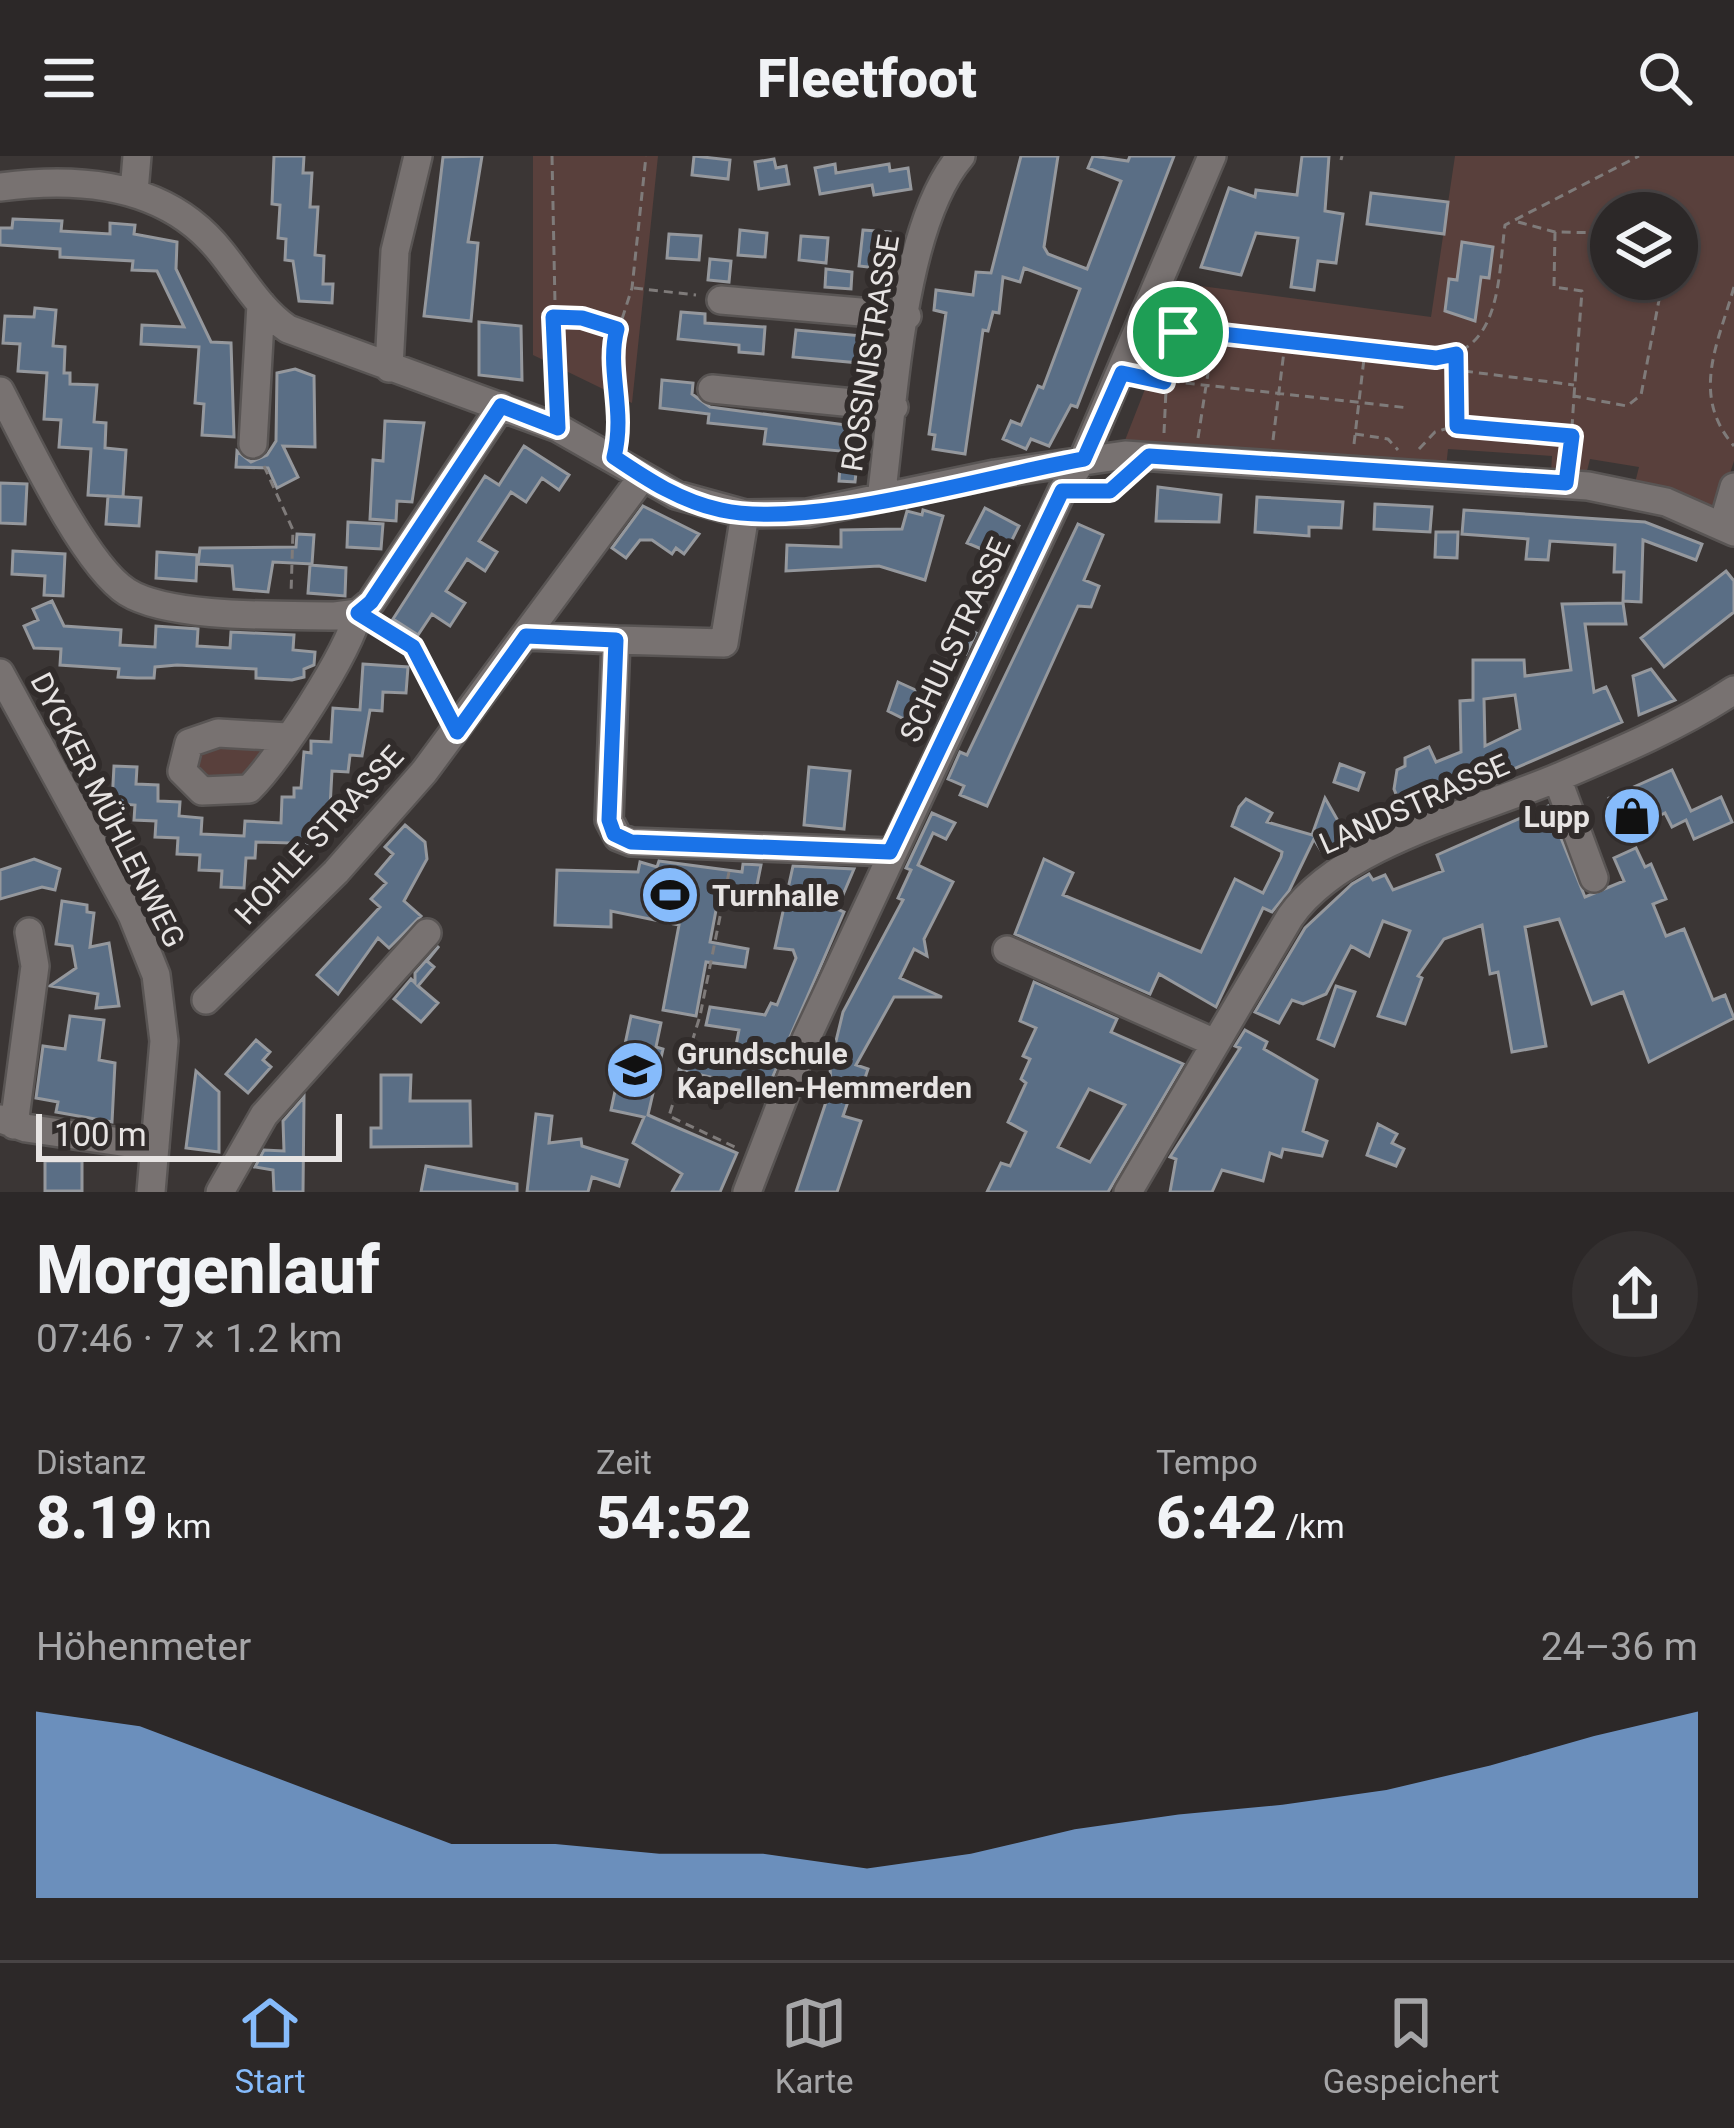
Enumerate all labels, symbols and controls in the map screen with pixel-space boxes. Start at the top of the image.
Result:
icon: menu [36,45,102,111]
icon: search [1632,45,1698,111]
text: Fleetfoot [757,47,977,110]
map controls [1590,192,1698,300]
button: layers [1590,192,1698,300]
street label: ROSSINISTRASSE [834,232,906,474]
pin [1127,281,1229,383]
icon: arrive [1145,299,1211,365]
street label: SCHULSTRASSE [892,533,1018,747]
street label: DYCKER MÜHLENWEG [23,667,193,953]
street label: HOHLE STRASSE [228,739,410,931]
street label: LANDSTRASSE [1314,747,1514,861]
shop icon: Lupp [1601,785,1663,847]
place label: Lupp [1524,799,1590,834]
sports icon: Turnhalle [639,864,701,926]
place label: Turnhalle [712,878,839,913]
place label: Grundschule Kapellen-Hemmerden [677,1036,972,1105]
school or university icon: Grundschule Kapellen-Hemmerden [604,1039,666,1101]
scale bar [36,1108,342,1161]
text: 100 m [54,1115,147,1154]
button: share [1572,1231,1698,1357]
text: Morgenlauf [36,1232,380,1309]
text: 07:46 · 7 × 1.2 km [36,1316,343,1362]
text: Distanz [36,1443,146,1482]
text: Zeit [596,1443,652,1482]
text: Tempo [1156,1443,1258,1482]
text: 8.19 [36,1482,158,1553]
text: 54:52 [596,1482,752,1553]
text: 6:42 [1156,1482,1277,1553]
text: km [158,1507,211,1546]
text: /km [1277,1507,1345,1546]
text: Höhenmeter [36,1624,251,1670]
text: 24–36 m [1541,1624,1698,1670]
tab: Start [235,1990,306,2101]
tab: Karte [775,1990,854,2101]
tab: Gespeichert [1323,1990,1499,2101]

